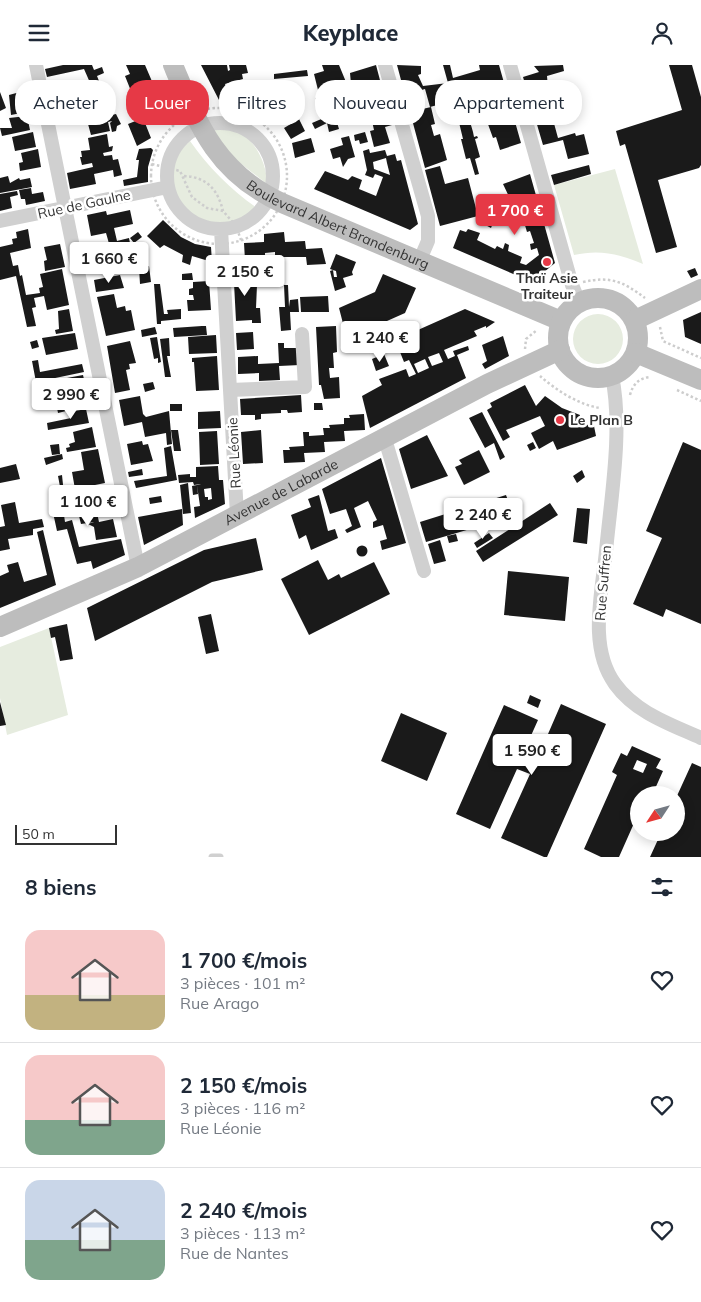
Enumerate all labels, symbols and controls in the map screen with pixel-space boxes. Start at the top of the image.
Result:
icon: menu [25,19,53,47]
text: Keyplace [303,19,398,47]
icon: person [648,19,676,47]
chip: Acheter [15,80,116,125]
chip: Louer [126,80,209,125]
chip: Filtres [219,80,305,125]
chip: Nouveau [315,80,425,125]
chip: Appartement [435,80,582,125]
street label: Boulevard Albert Brandenburg [243,176,432,273]
street label: Rue de Gaulne [36,185,132,223]
pin: 1 700 € [469,193,561,236]
text: 1 700 € [487,200,543,220]
pin: 1 660 € [63,241,155,284]
text: 1 660 € [81,248,137,268]
pin: 2 150 € [199,255,291,297]
marker: Thaï Asie Traiteur [541,256,553,268]
text: 2 150 € [217,261,273,281]
place label: Thaï Asie Traiteur [516,269,578,303]
pin: 1 240 € [334,321,426,363]
text: 1 240 € [352,327,408,347]
pin: 2 990 € [25,377,117,420]
text: 2 990 € [43,384,99,404]
place label: Le Plan B [570,411,633,429]
marker: Le Plan B [554,414,566,426]
street label: Rue Léonie [223,417,245,489]
street label: Avenue de Labarde [221,455,341,529]
pin: 1 100 € [42,485,134,527]
text: 1 100 € [60,491,116,511]
pin: 2 240 € [437,497,529,540]
text: 2 240 € [455,504,511,524]
street label: Rue Suffren [591,544,615,622]
pin: 1 590 € [486,733,578,776]
text: 1 590 € [504,740,560,760]
north arrow [630,786,685,841]
map controls [630,786,685,841]
scale bar [15,822,118,845]
text: 50 m [22,825,55,843]
icon: filters [648,873,676,901]
text: 8 biens [25,874,97,900]
text: 1 700 €/mois [180,947,307,973]
icon: home [65,950,125,1010]
icon: heart [648,966,676,994]
text: 3 pièces · 101 m² [180,973,305,993]
text: Rue Arago [180,993,259,1013]
text: 2 150 €/mois [180,1072,307,1098]
icon: home [65,1075,125,1135]
icon: heart [648,1091,676,1119]
text: 3 pièces · 116 m² [180,1098,305,1118]
text: Rue Léonie [180,1118,262,1138]
text: 2 240 €/mois [180,1197,307,1223]
icon: home [65,1200,125,1260]
icon: heart [648,1216,676,1244]
text: 3 pièces · 113 m² [180,1223,305,1243]
text: Rue de Nantes [180,1243,289,1263]

